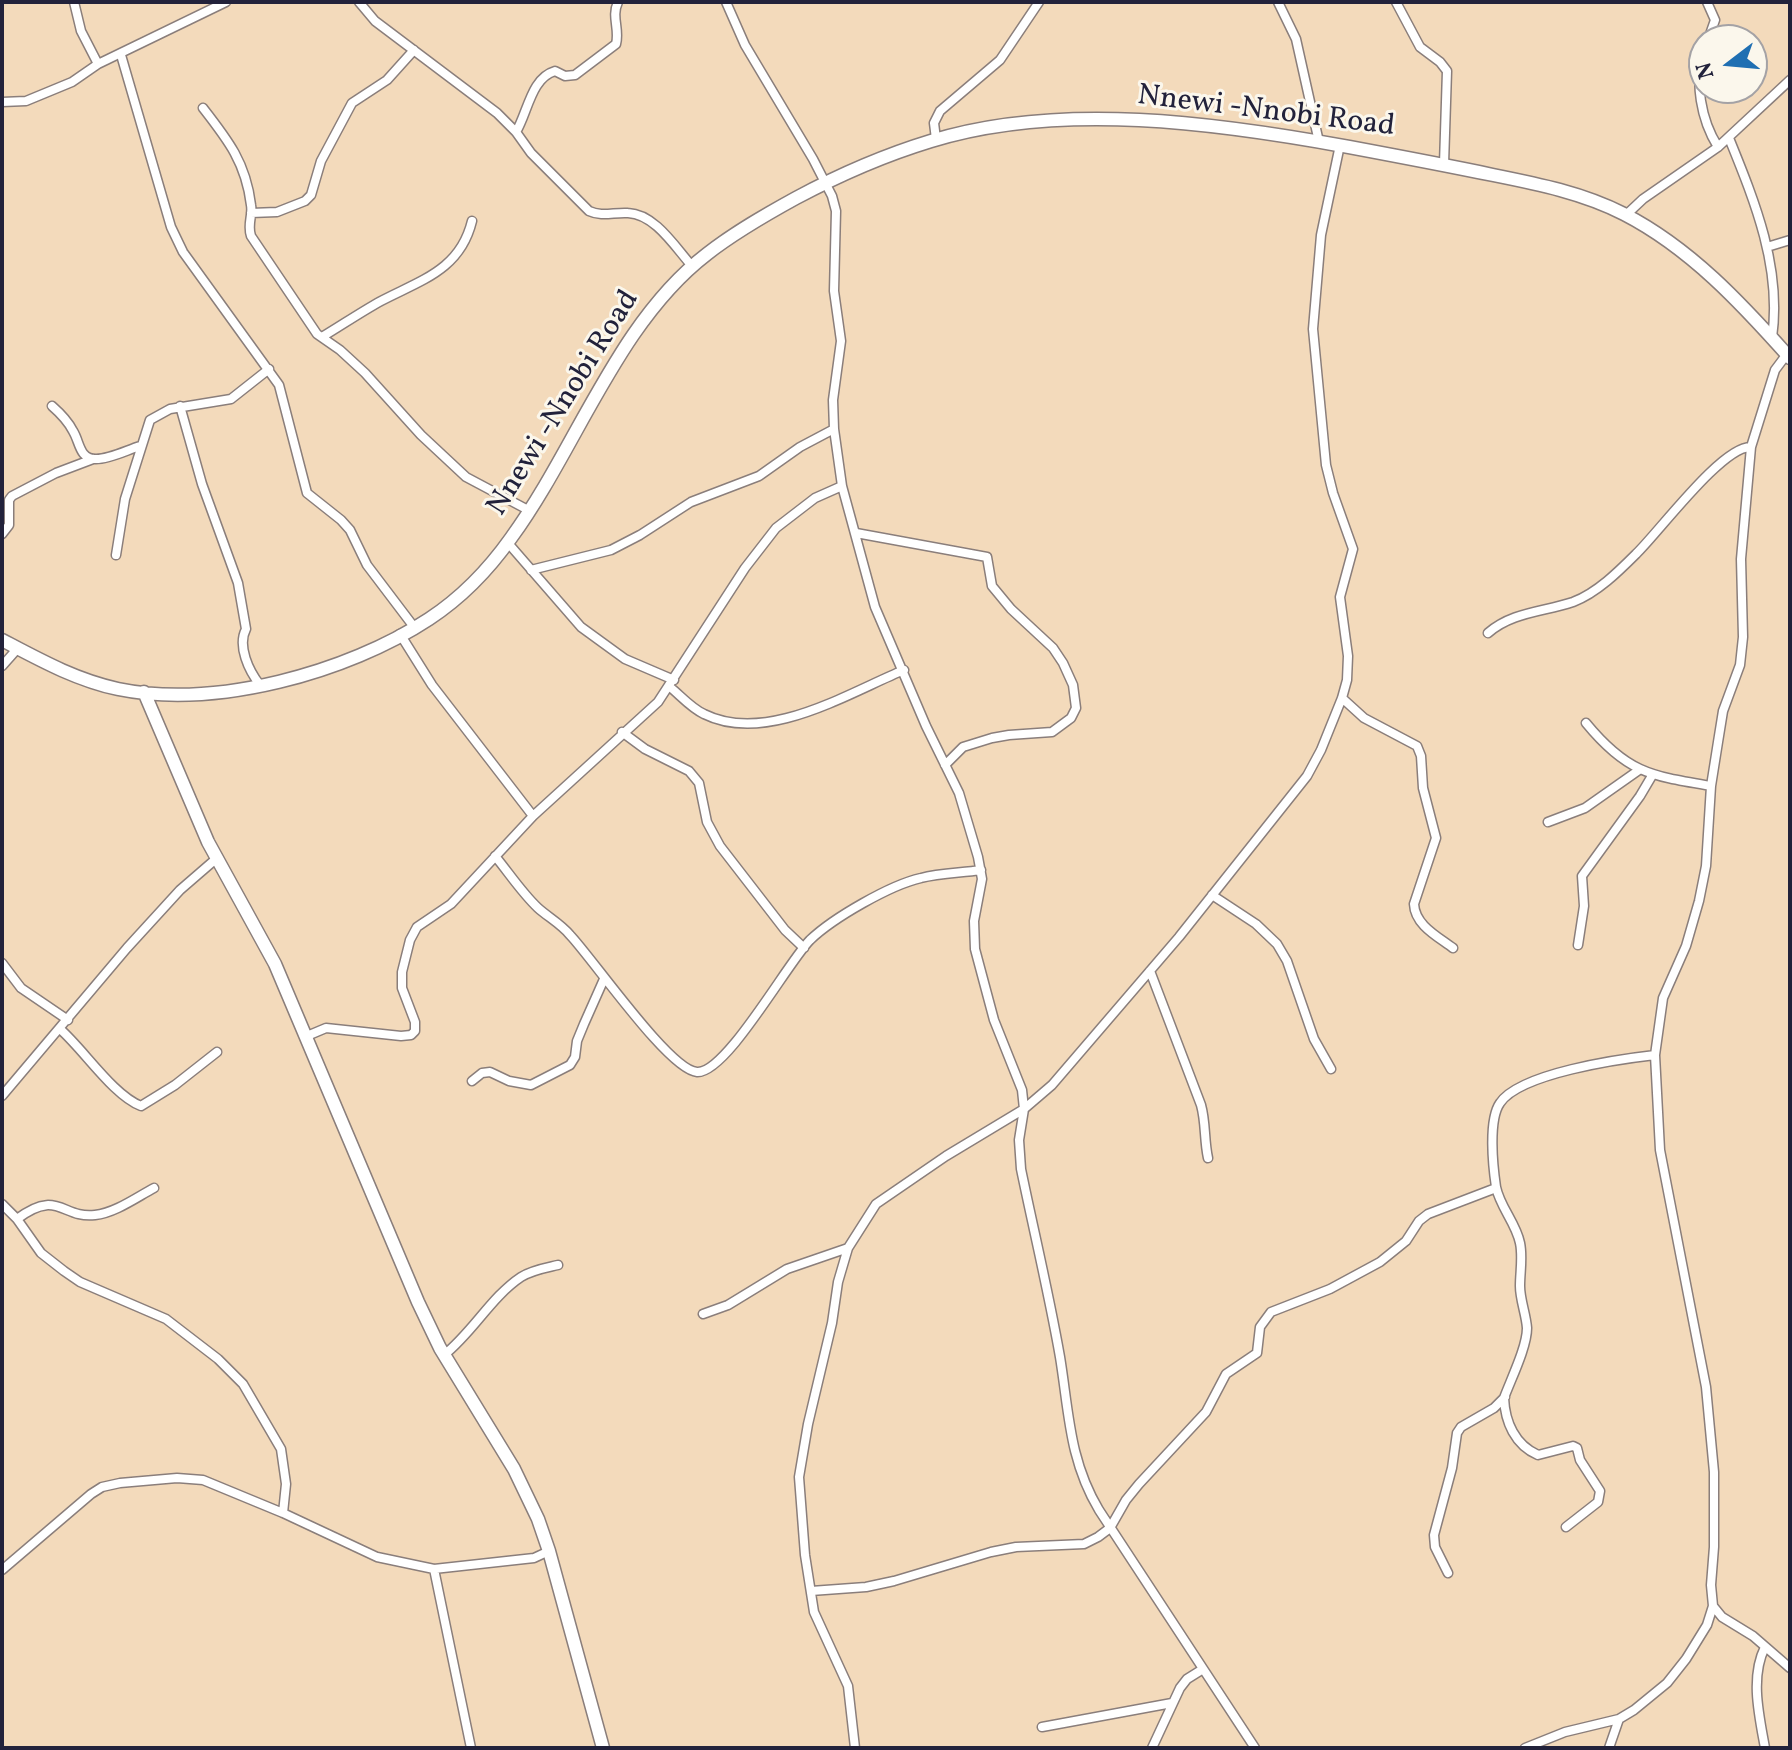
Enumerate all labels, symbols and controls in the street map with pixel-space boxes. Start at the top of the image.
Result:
north arrow [1688,24,1768,104]
text: N [1689,58,1723,82]
street label: Nnewi -Nnobi Road [1135,79,1397,147]
street label: Nnewi -Nnobi Road [481,285,649,523]

